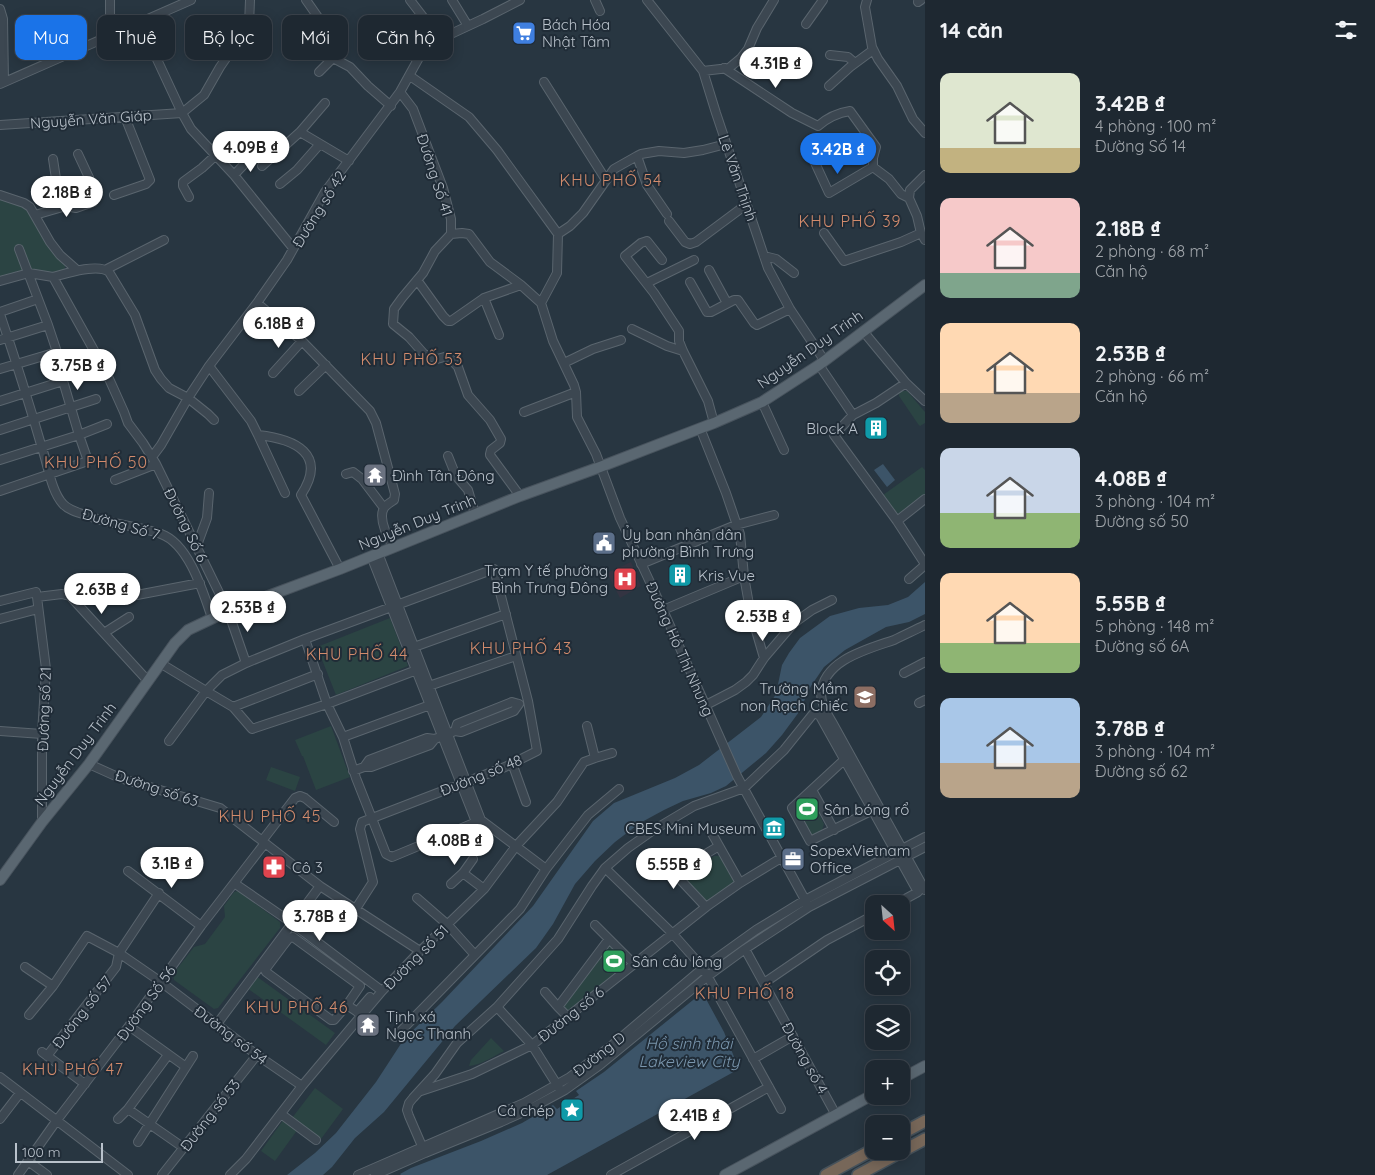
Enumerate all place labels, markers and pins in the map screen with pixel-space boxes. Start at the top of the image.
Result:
place label: Bách Hóa Nhật Tâm [542,15,610,51]
supermarket icon: Bách Hóa Nhật Tâm [511,20,537,46]
pin: 4.31B ₫ [730,46,822,89]
pin: 4.09B ₫ [205,130,297,173]
pin: 3.42B ₫ [792,132,884,175]
pin: 2.18B ₫ [21,176,113,218]
pin: 6.18B ₫ [233,306,325,349]
pin: 3.75B ₫ [32,348,124,391]
building icon: Block A [863,415,889,441]
place label: Block A [806,419,858,438]
temple icon: Đình Tân Đông [362,462,388,488]
place label: Đình Tân Đông [392,466,495,485]
place label: Ủy ban nhân dân phường Bình Trưng [622,525,754,561]
public building icon: Ủy ban nhân dân phường Bình Trưng [591,530,617,556]
place label: Trạm Y tế phường Bình Trưng Đông [484,561,608,597]
building icon: Kris Vue [667,562,693,588]
hospital icon: Trạm Y tế phường Bình Trưng Đông [612,566,638,592]
place label: Kris Vue [698,566,755,585]
pin: 2.63B ₫ [56,572,148,615]
pin: 2.53B ₫ [202,590,294,633]
pin: 2.53B ₫ [717,600,809,642]
place label: Trường Mầm non Rạch Chiếc [740,679,848,715]
school or university icon: Trường Mầm non Rạch Chiếc [852,684,878,710]
sports icon: Sân bóng rổ [794,796,820,822]
place label: Sân bóng rổ [824,800,909,819]
museum icon: CBES Mini Museum [761,815,787,841]
place label: CBES Mini Museum [625,819,756,838]
pin: 4.08B ₫ [409,824,501,866]
place label: SopexVietnam Office [810,841,910,877]
pin: 3.1B ₫ [131,846,213,889]
office icon: SopexVietnam Office [780,846,806,872]
pin: 5.55B ₫ [628,848,720,890]
pharmacy icon: Cô 3 [261,854,287,880]
place label: Cô 3 [292,858,323,877]
pin: 3.78B ₫ [274,900,366,942]
sports icon: Sân cầu lông [601,948,627,974]
place label: Sân cầu lông [632,952,722,971]
place label: Tịnh xá Ngọc Thanh [386,1007,471,1043]
temple icon: Tịnh xá Ngọc Thanh [355,1012,381,1038]
place icon: Cá chép [559,1097,585,1123]
pin: 2.41B ₫ [649,1098,741,1141]
place label: Cá chép [497,1101,554,1120]

